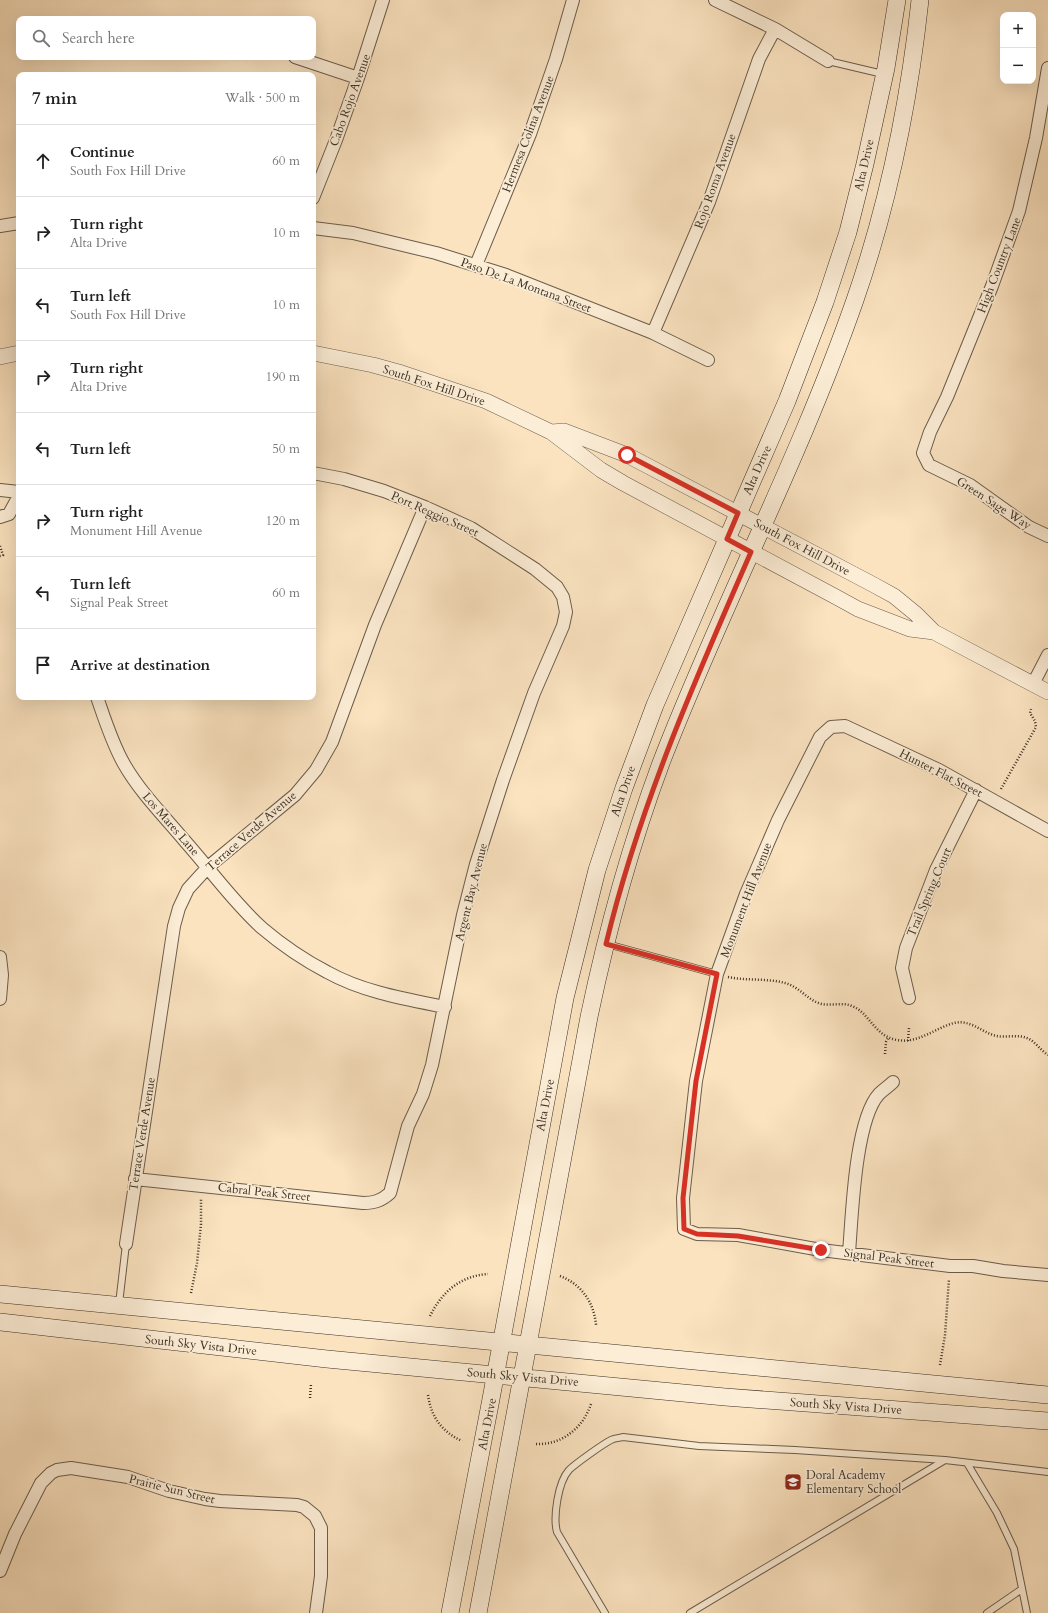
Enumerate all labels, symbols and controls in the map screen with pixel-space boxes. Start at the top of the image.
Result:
map controls [1000,12,1036,84]
button: + [1000,12,1036,48]
search box [16,16,316,60]
icon: search [30,27,52,49]
text: Search here [62,28,135,48]
button: − [1000,48,1036,84]
street label: Cabo Rojo Avenue [326,52,374,148]
street label: Hermesa Colina Avenue [498,73,558,195]
text: 7 min [32,87,77,110]
text: Walk · 500 m [225,89,300,107]
street label: Rojo Roma Avenue [690,131,740,231]
street label: Alta Drive [850,137,878,193]
text: Continue [70,142,135,162]
icon: ahead [32,150,54,172]
text: 60 m [272,152,300,170]
text: South Fox Hill Drive [70,162,186,180]
text: Turn right [70,214,143,234]
street label: High Country Lane [973,215,1025,315]
icon: right [32,222,54,244]
text: 10 m [272,224,300,242]
text: Alta Drive [70,234,127,252]
street label: Paso De La Montana Street [459,254,594,316]
text: Turn left [70,286,131,306]
icon: left [32,294,54,316]
text: 10 m [272,296,300,314]
text: South Fox Hill Drive [70,306,186,324]
text: Turn right [70,358,143,378]
street label: South Fox Hill Drive [381,361,487,409]
icon: right [32,366,54,388]
text: 190 m [266,368,300,386]
text: Alta Drive [70,378,127,396]
icon: left [32,438,54,460]
text: Turn left [70,439,131,459]
text: 50 m [272,440,300,458]
street label: Alta Drive [739,443,775,497]
route start [618,446,636,464]
street label: Green Sage Way [953,473,1035,534]
street label: Port Reggio Street [389,488,481,541]
text: Turn right [70,502,143,522]
icon: right [32,510,54,532]
text: 120 m [266,512,300,530]
street label: South Fox Hill Drive [751,515,853,579]
text: Monument Hill Avenue [70,522,202,540]
text: Turn left [70,574,131,594]
icon: left [32,582,54,604]
text: 60 m [272,584,300,602]
text: Signal Peak Street [70,594,168,612]
icon: arrive [32,654,54,676]
text: Arrive at destination [70,655,210,675]
street label: Hunter Flat Street [897,745,985,801]
street label: Alta Drive [607,763,639,819]
street label: Terrace Verde Avenue [202,787,300,875]
street label: Los Mares Lane [139,789,203,859]
street label: Monument Hill Avenue [717,840,775,960]
street label: Argent Bay Avenue [451,841,491,943]
street label: Trail Spring Court [903,845,955,939]
street label: Terrace Verde Avenue [125,1076,159,1192]
street label: Alta Drive [532,1078,558,1132]
street label: Cabral Peak Street [217,1179,311,1205]
route end [812,1241,830,1259]
street label: Signal Peak Street [843,1245,935,1271]
street label: South Sky Vista Drive [144,1331,258,1359]
street label: South Sky Vista Drive [466,1364,580,1390]
street label: South Sky Vista Drive [790,1394,902,1418]
street label: Alta Drive [474,1397,500,1451]
place label: Doral Academy Elementary School [806,1467,901,1497]
street label: Prairie Sun Street [127,1471,217,1507]
school or university icon: Doral Academy Elementary School [783,1472,803,1492]

